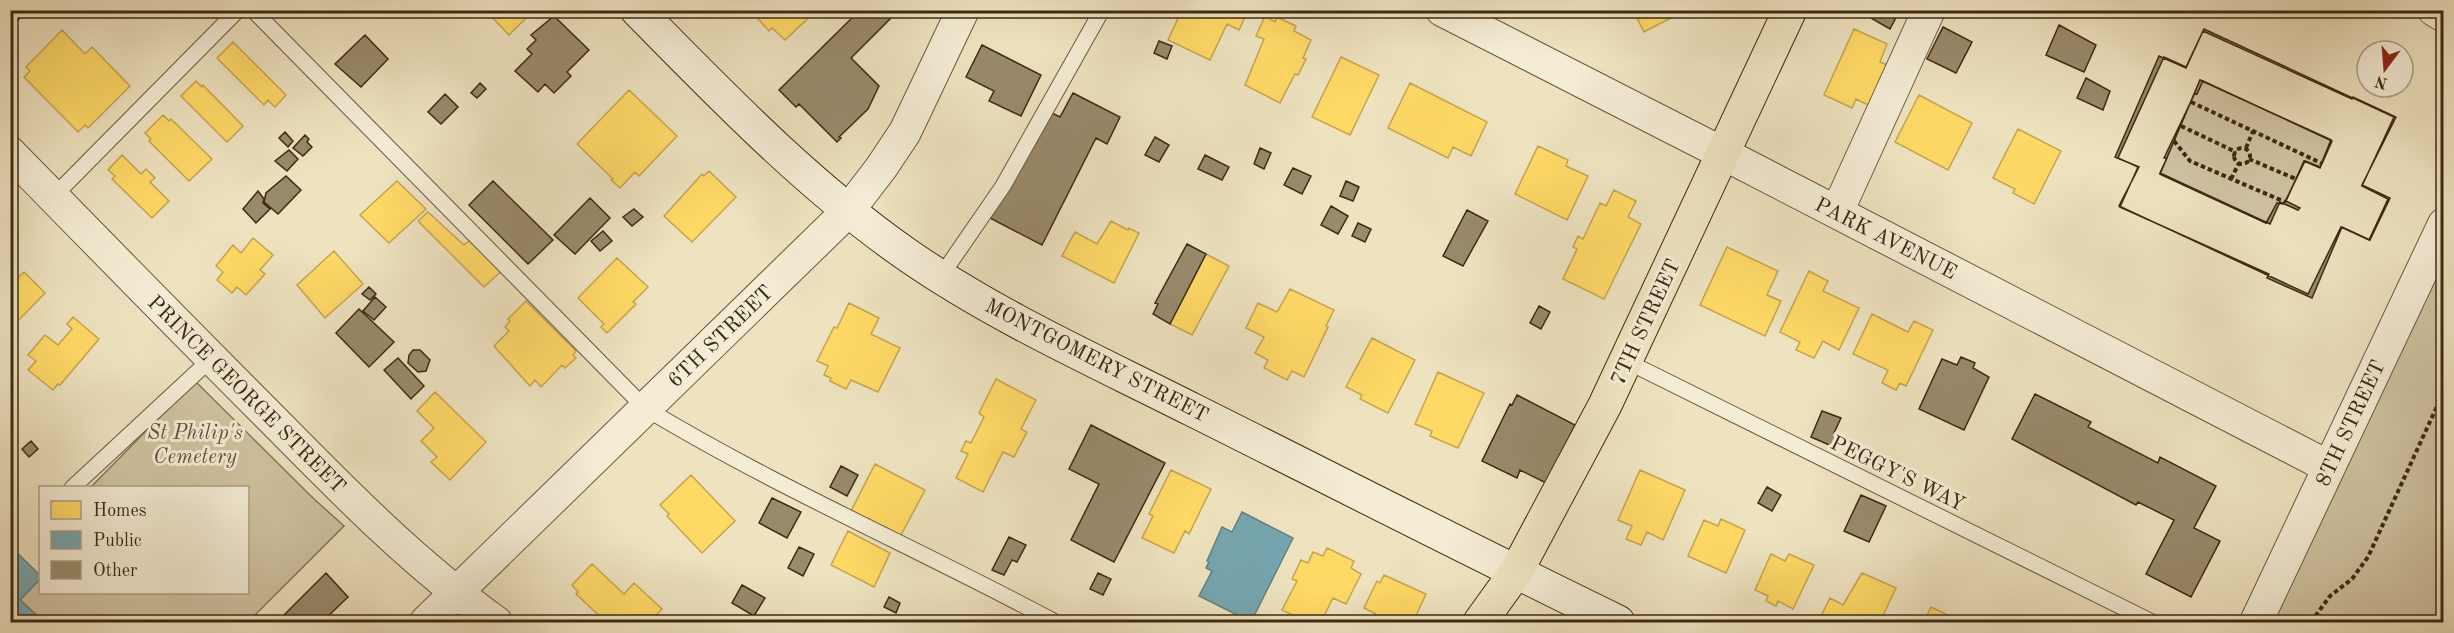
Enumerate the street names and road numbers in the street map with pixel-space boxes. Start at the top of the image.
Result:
street label: PARK AVENUE [1811,195,1960,284]
street label: 7TH STREET [1608,256,1685,389]
street label: 6TH STREET [665,282,777,392]
street label: PRINCE GEORGE STREET [143,292,349,498]
street label: MONTGOMERY STREET [981,296,1211,427]
street label: 8TH STREET [2313,357,2390,490]
street label: PEGGY'S WAY [1827,433,1968,516]

